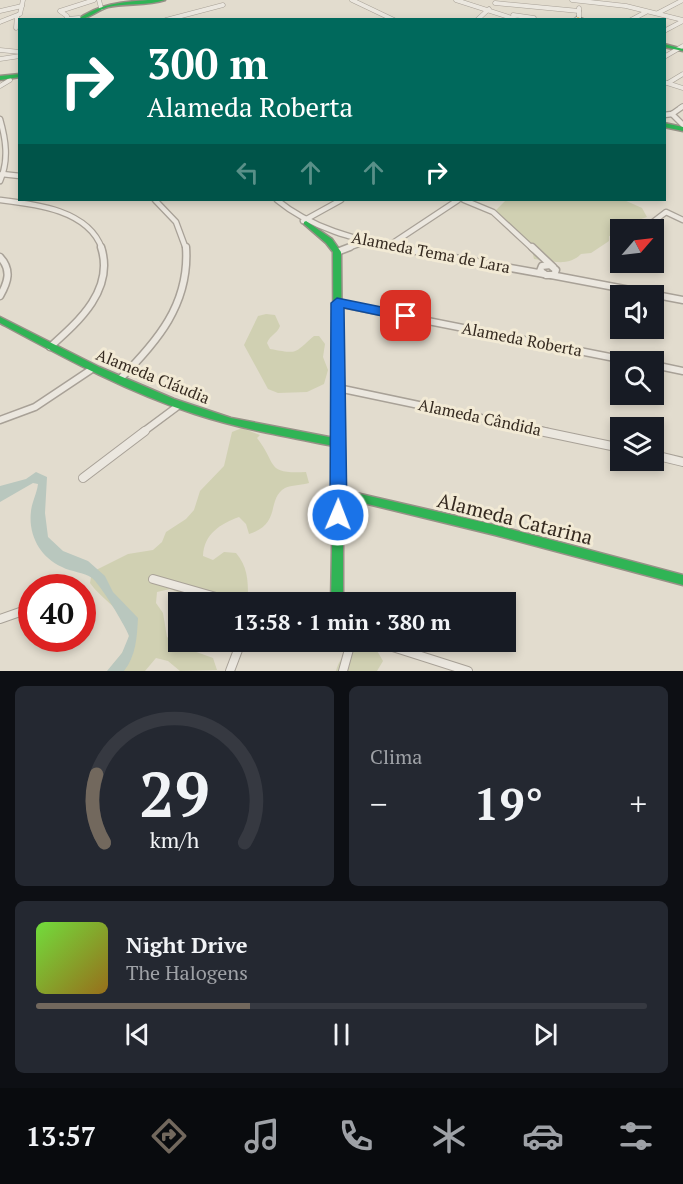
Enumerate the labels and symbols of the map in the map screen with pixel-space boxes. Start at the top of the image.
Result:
north arrow [610,219,664,273]
street label: Alameda Tema de Lara [350,226,512,278]
pin [380,290,431,341]
street label: Alameda Roberta [460,317,584,361]
street label: Alameda Cláudia [93,343,213,409]
street label: Alameda Cândida [417,393,543,441]
position arrow [306,483,370,547]
street label: Alameda Catarina [435,486,596,551]
speed limit sign: 40 [18,574,96,652]

